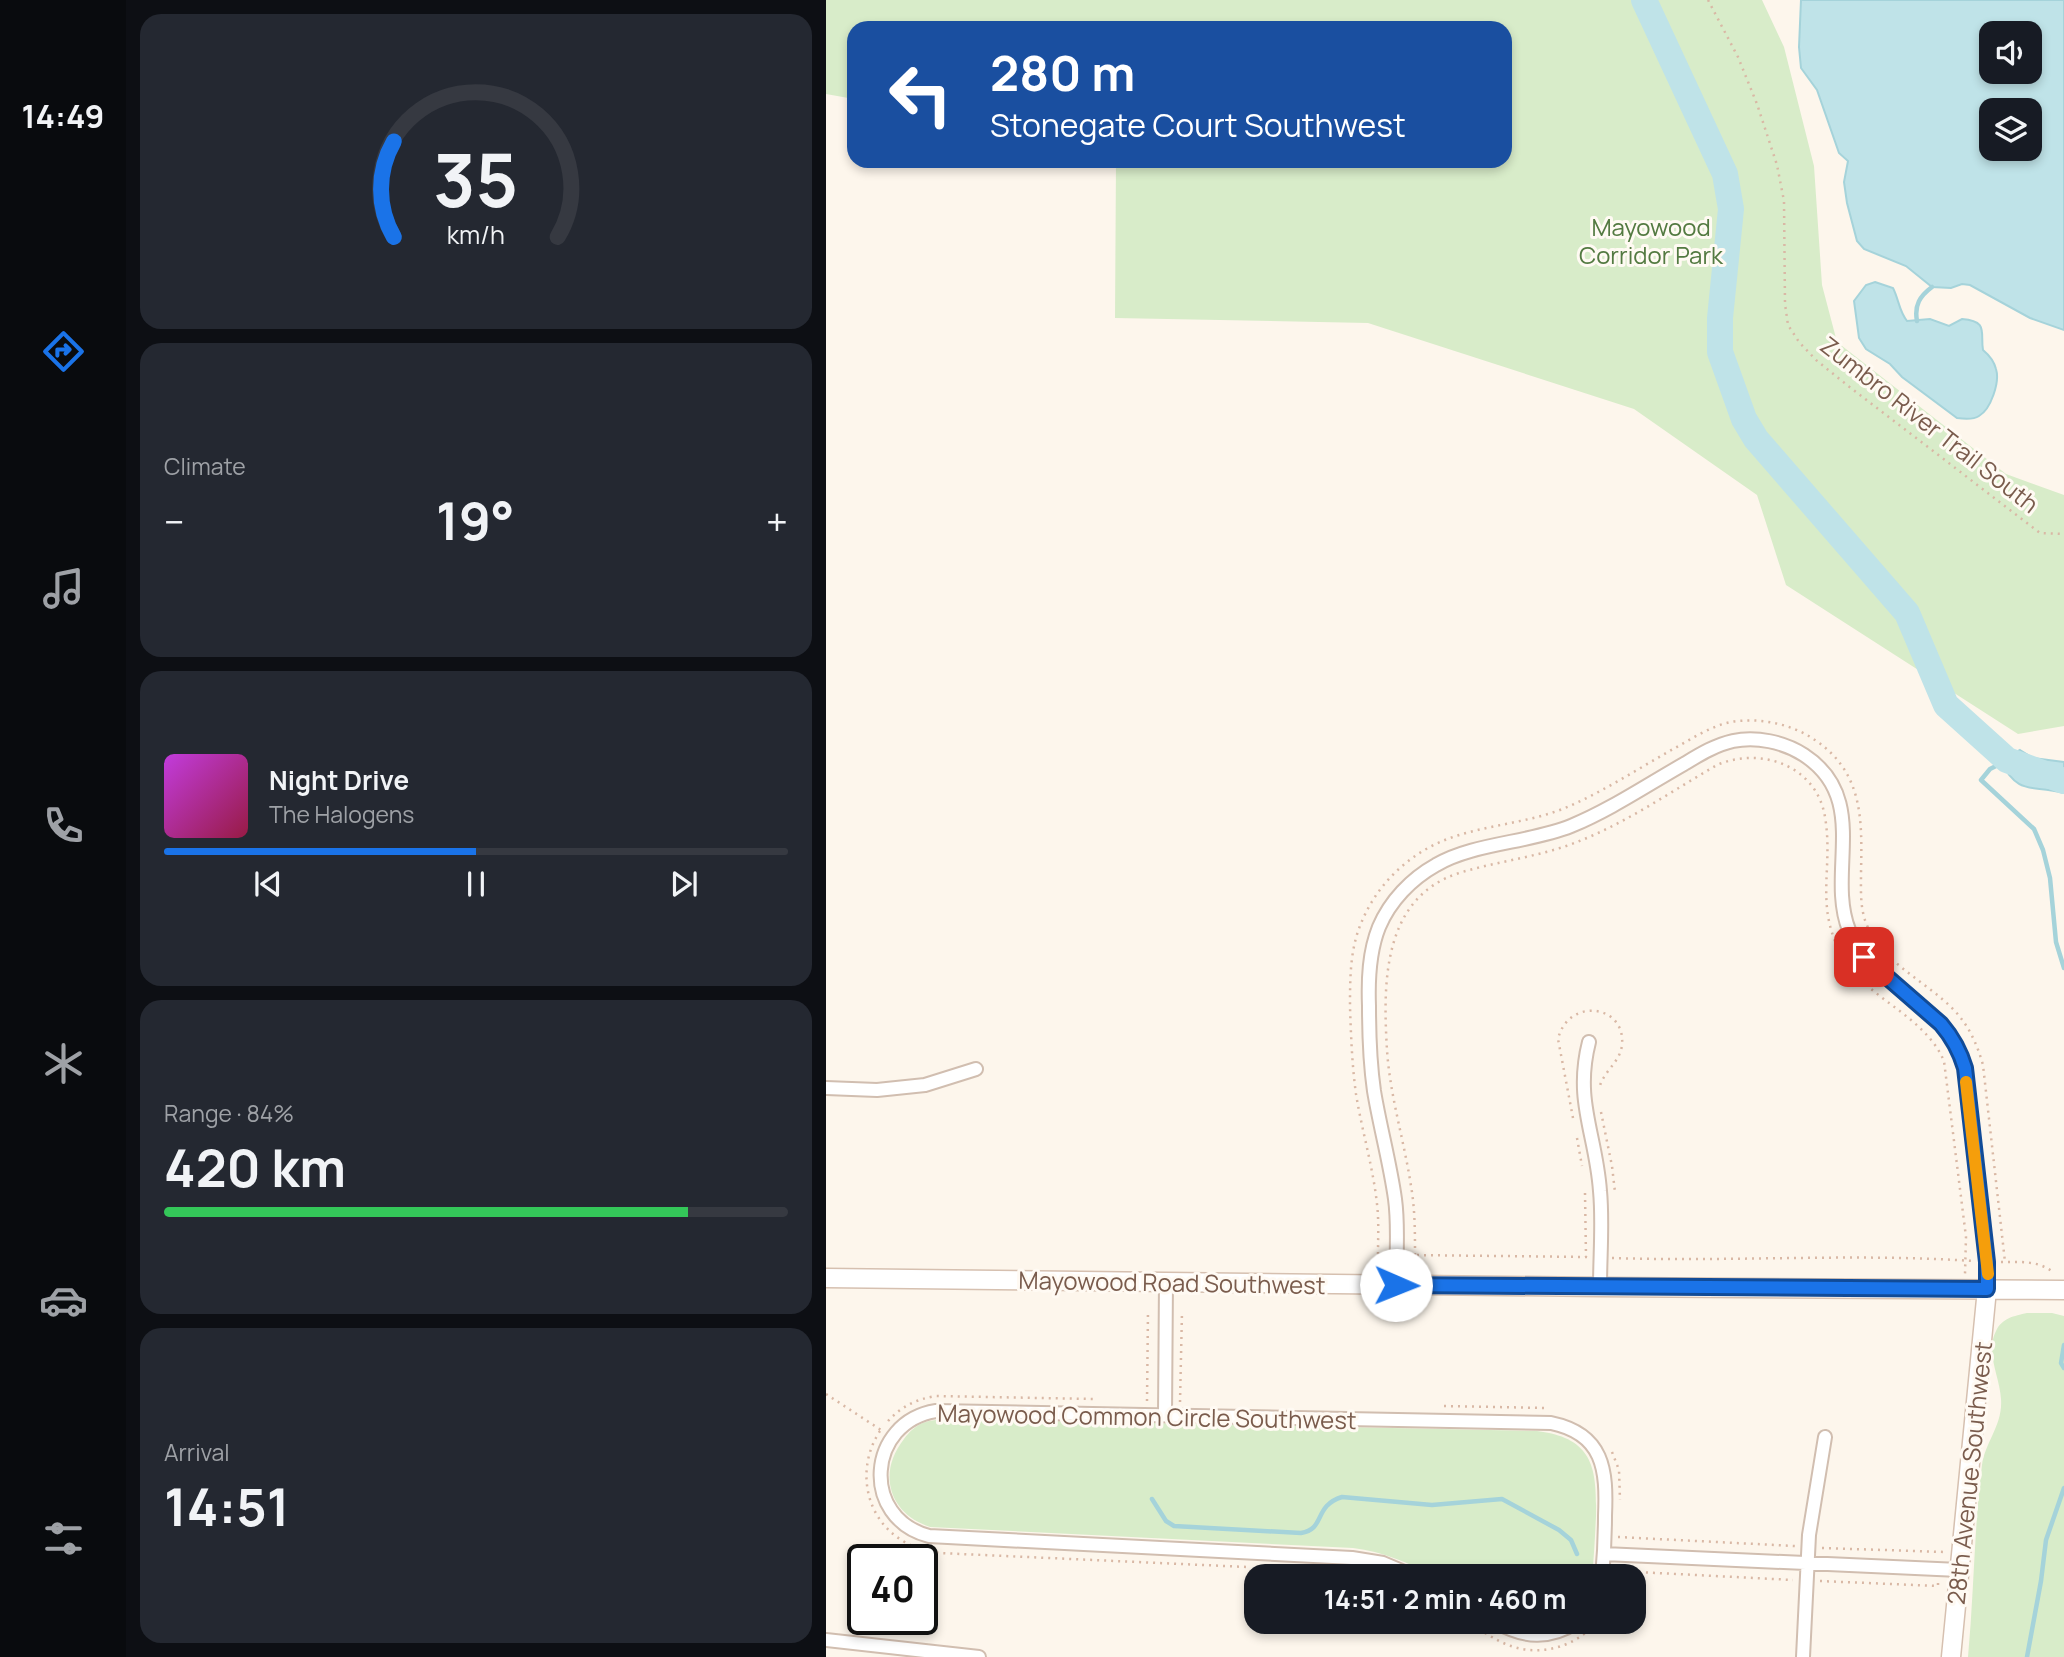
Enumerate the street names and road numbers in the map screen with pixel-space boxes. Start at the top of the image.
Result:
street label: Zumbro River Trail South [1814,328,2046,520]
street label: Mayowood Road Southwest [1018,1263,1326,1301]
street label: 28th Avenue Southwest [1939,1340,1999,1606]
street label: Mayowood Common Circle Southwest [937,1396,1357,1436]

